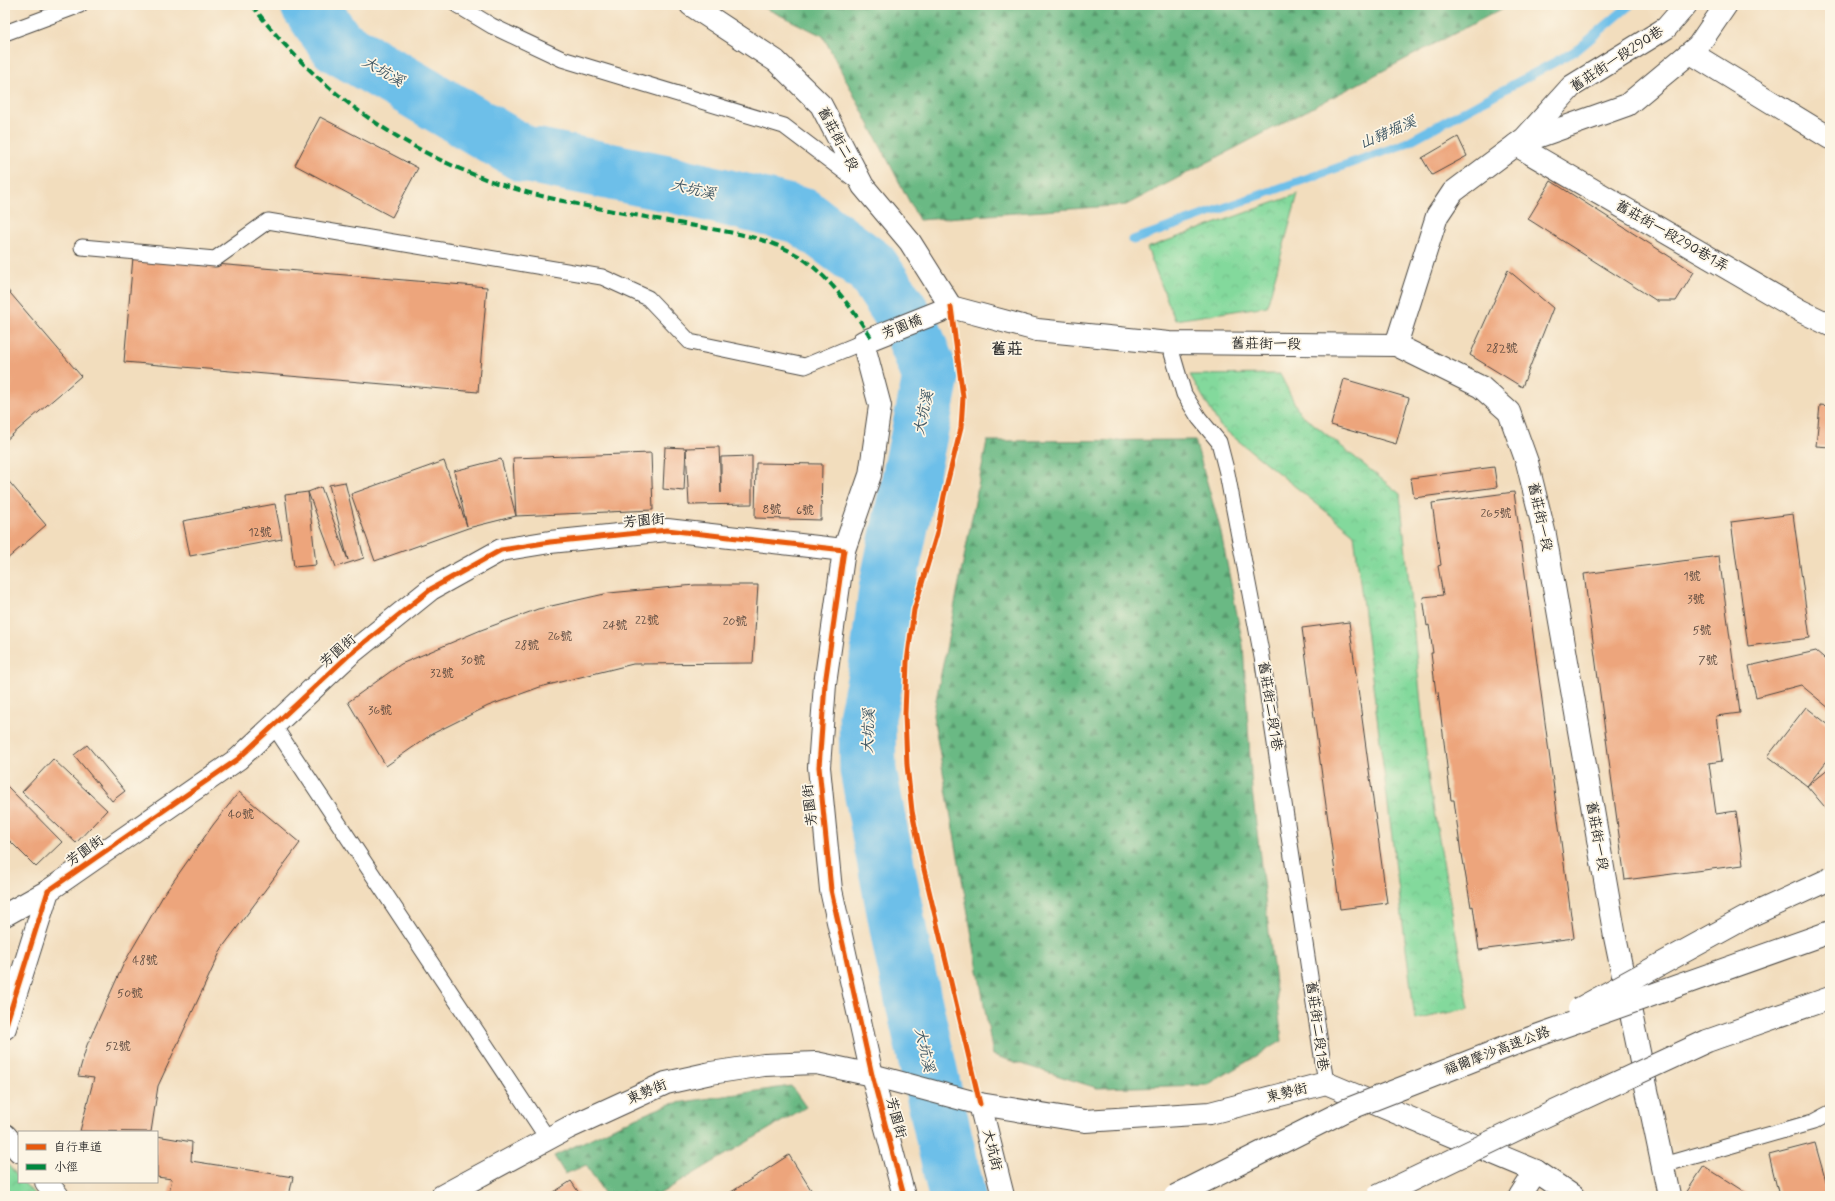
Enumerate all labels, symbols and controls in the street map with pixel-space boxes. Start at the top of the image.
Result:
street label: 舊莊街一段290巷 [1567,22,1668,96]
water label: 大坑溪 [359,52,408,92]
street label: 舊莊街二段 [814,104,862,174]
water label: 山豬堀溪 [1356,112,1420,154]
water label: 大坑溪 [669,175,718,205]
street label: 舊莊街一段290巷1弄 [1612,196,1732,276]
street label: 芳園橋 [879,311,925,343]
street label: 舊莊街一段 [1231,334,1301,354]
district label: 舊莊 [991,339,1023,360]
house number: 282號 [1486,341,1518,357]
water label: 大坑溪 [910,388,939,437]
street label: 舊莊街一段 [1524,481,1556,553]
house number: 8號 [763,502,781,518]
house number: 6號 [796,503,814,519]
house number: 265號 [1480,506,1512,522]
street label: 芳園街 [622,510,666,532]
house number: 12號 [248,525,272,541]
house number: 1號 [1683,569,1701,585]
house number: 3號 [1687,592,1705,608]
house number: 22號 [635,613,659,629]
house number: 20號 [723,614,747,630]
house number: 24號 [602,618,628,634]
house number: 5號 [1692,623,1712,639]
house number: 26號 [548,629,572,645]
street label: 芳園街 [316,630,360,672]
house number: 28號 [515,638,539,654]
house number: 30號 [461,653,485,669]
house number: 7號 [1698,653,1718,669]
street label: 舊莊街二段1巷 [1254,660,1286,753]
house number: 32號 [430,666,454,682]
house number: 36號 [368,703,392,719]
water label: 大坑溪 [858,707,880,754]
street label: 芳園街 [799,783,821,827]
street label: 舊莊街一段 [1582,800,1612,872]
house number: 40號 [228,807,254,823]
street label: 芳園街 [63,832,107,870]
house number: 48號 [132,953,158,969]
street label: 舊莊街二段1巷 [1302,980,1332,1073]
house number: 50號 [117,986,143,1002]
street label: 福爾摩沙高速公路 [1441,1023,1553,1079]
water label: 大坑溪 [909,1026,939,1075]
house number: 52號 [105,1039,131,1055]
street label: 東勢街 [624,1076,670,1108]
street label: 東勢街 [1264,1079,1310,1107]
street label: 芳園街 [882,1095,910,1141]
street label: 大坑街 [978,1127,1006,1173]
legend [18,1131,158,1183]
text: 自行車道 [54,1140,102,1156]
text: 小徑 [54,1160,78,1176]

